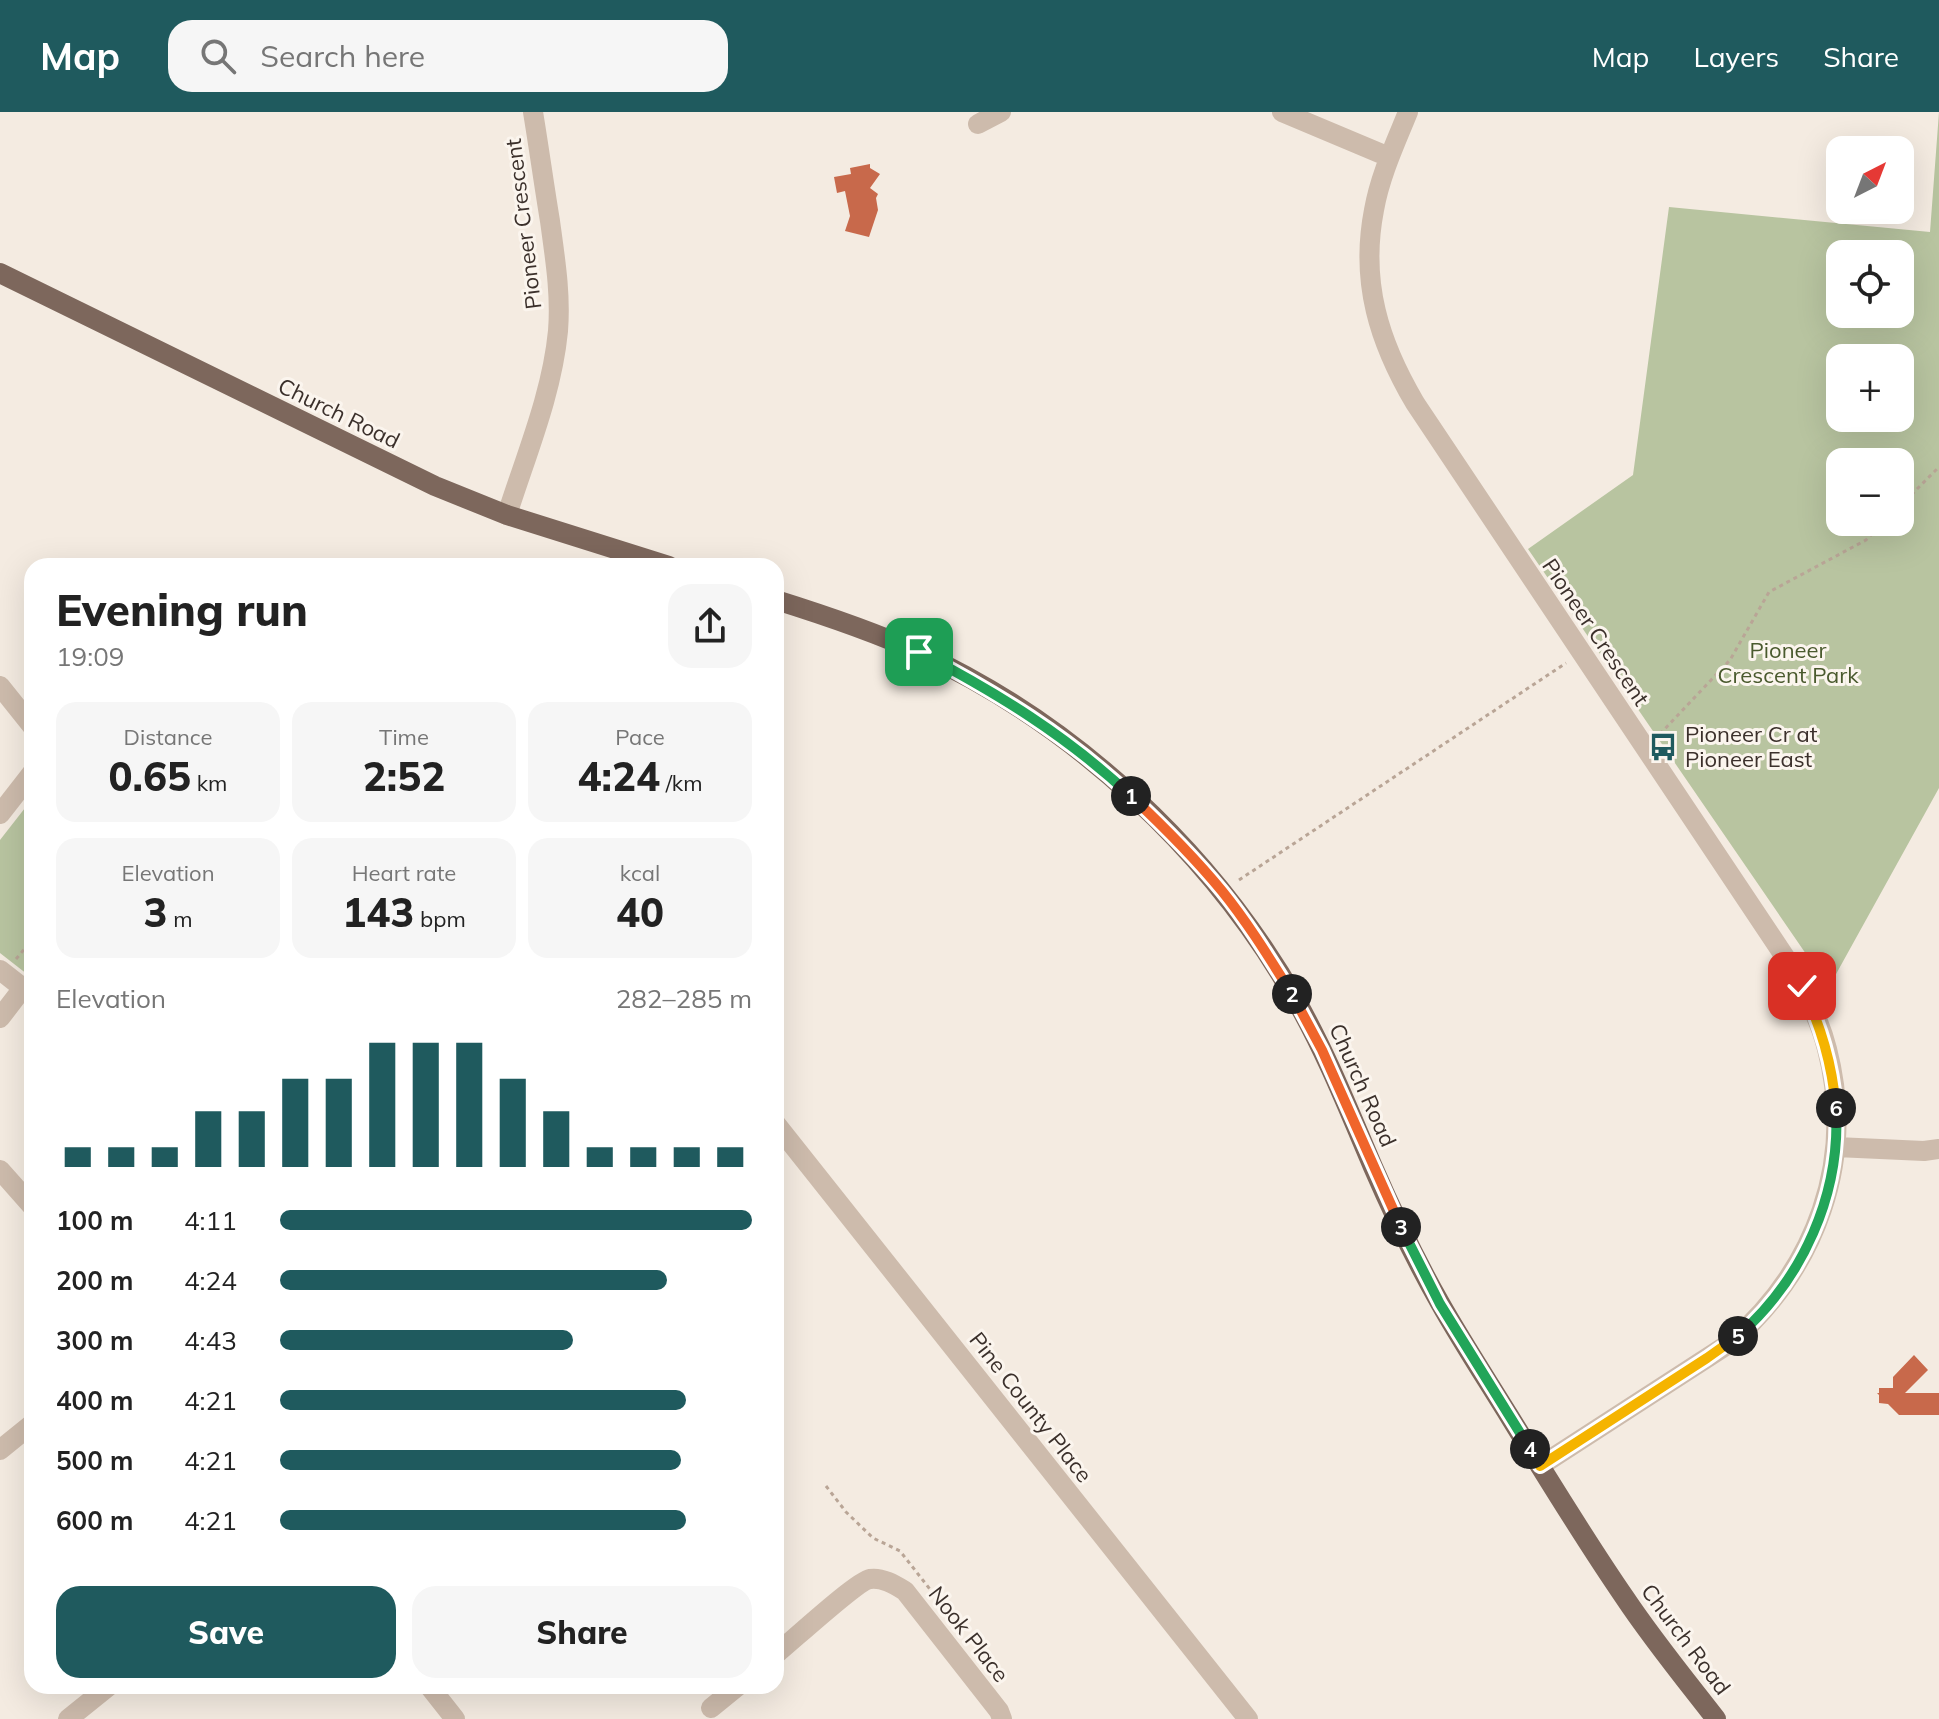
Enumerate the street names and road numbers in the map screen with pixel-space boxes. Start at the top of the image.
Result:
street label: Pioneer Crescent [499,137,547,311]
street label: Church Road [274,371,404,455]
street label: Pioneer Crescent [1536,553,1656,711]
street label: Church Road [1323,1019,1403,1151]
street label: Pine County Place [964,1326,1098,1488]
street label: Church Road [1635,1578,1737,1700]
street label: Nook Place [923,1580,1015,1688]

